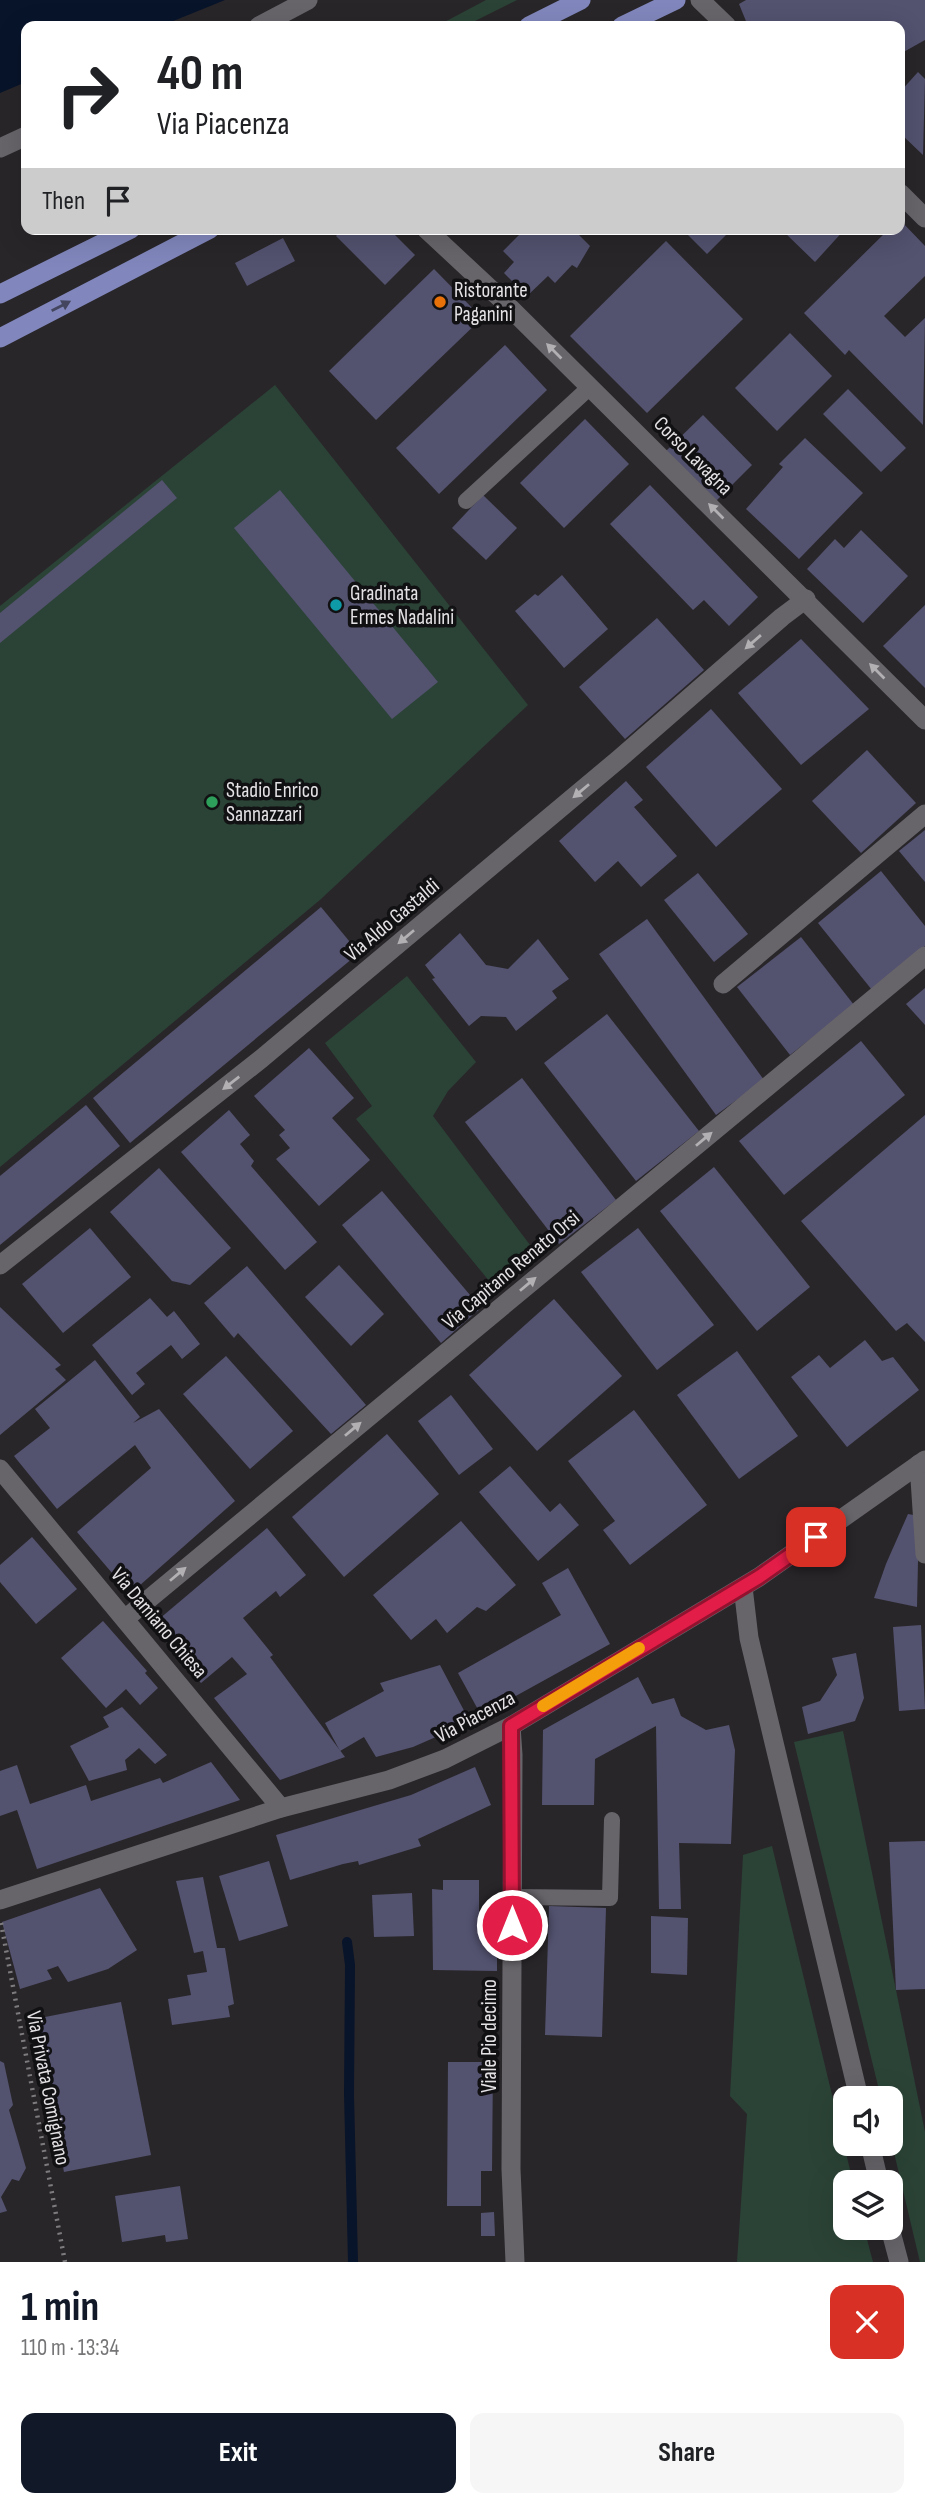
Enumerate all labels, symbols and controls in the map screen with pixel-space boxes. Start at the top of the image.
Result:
text: 40 m [157,45,243,104]
icon: right [42,49,133,140]
text: Via Piacenza [157,105,290,144]
icon: arrive [99,182,137,220]
text: Then [42,186,85,217]
place label: Ristorante Paganini [454,278,528,327]
marker: Ristorante Paganini [432,294,448,310]
one-way arrow [51,301,71,312]
one-way arrow [546,343,562,360]
street label: Corso Lavagna [648,411,738,501]
one-way arrow [708,503,725,519]
place label: Gradinata Ermes Nadalini [350,581,454,630]
marker: Gradinata Ermes Nadalini [328,597,344,613]
one-way arrow [744,634,762,650]
one-way arrow [869,664,886,680]
place label: Stadio Enrico Sannazzari [226,778,319,827]
one-way arrow [572,783,589,798]
marker: Stadio Enrico Sannazzari [204,794,220,810]
street label: Via Aldo Gastaldi [340,873,444,967]
one-way arrow [398,929,415,944]
one-way arrow [223,1075,241,1090]
one-way arrow [695,1132,712,1147]
street label: Via Capitano Renato Orsi [437,1205,585,1335]
one-way arrow [520,1277,537,1292]
one-way arrow [344,1422,362,1437]
pin [786,1507,846,1567]
icon: arrive [797,1518,835,1556]
street label: Via Damiano Chiesa [106,1563,212,1683]
one-way arrow [169,1567,187,1582]
street label: Via Piacenza [431,1686,519,1748]
position arrow [475,1888,549,1962]
street label: Viale Pio decimo [477,1979,502,2093]
street label: Via Privata Comignano [21,2009,75,2167]
map controls [833,2086,903,2240]
button: sound [833,2086,903,2156]
button: layers [833,2170,903,2240]
text: 1 min [21,2282,99,2333]
button: close [830,2285,904,2359]
text: 110 m · 13:34 [21,2334,119,2362]
button: Exit [21,2413,456,2493]
button: Share [470,2413,904,2493]

